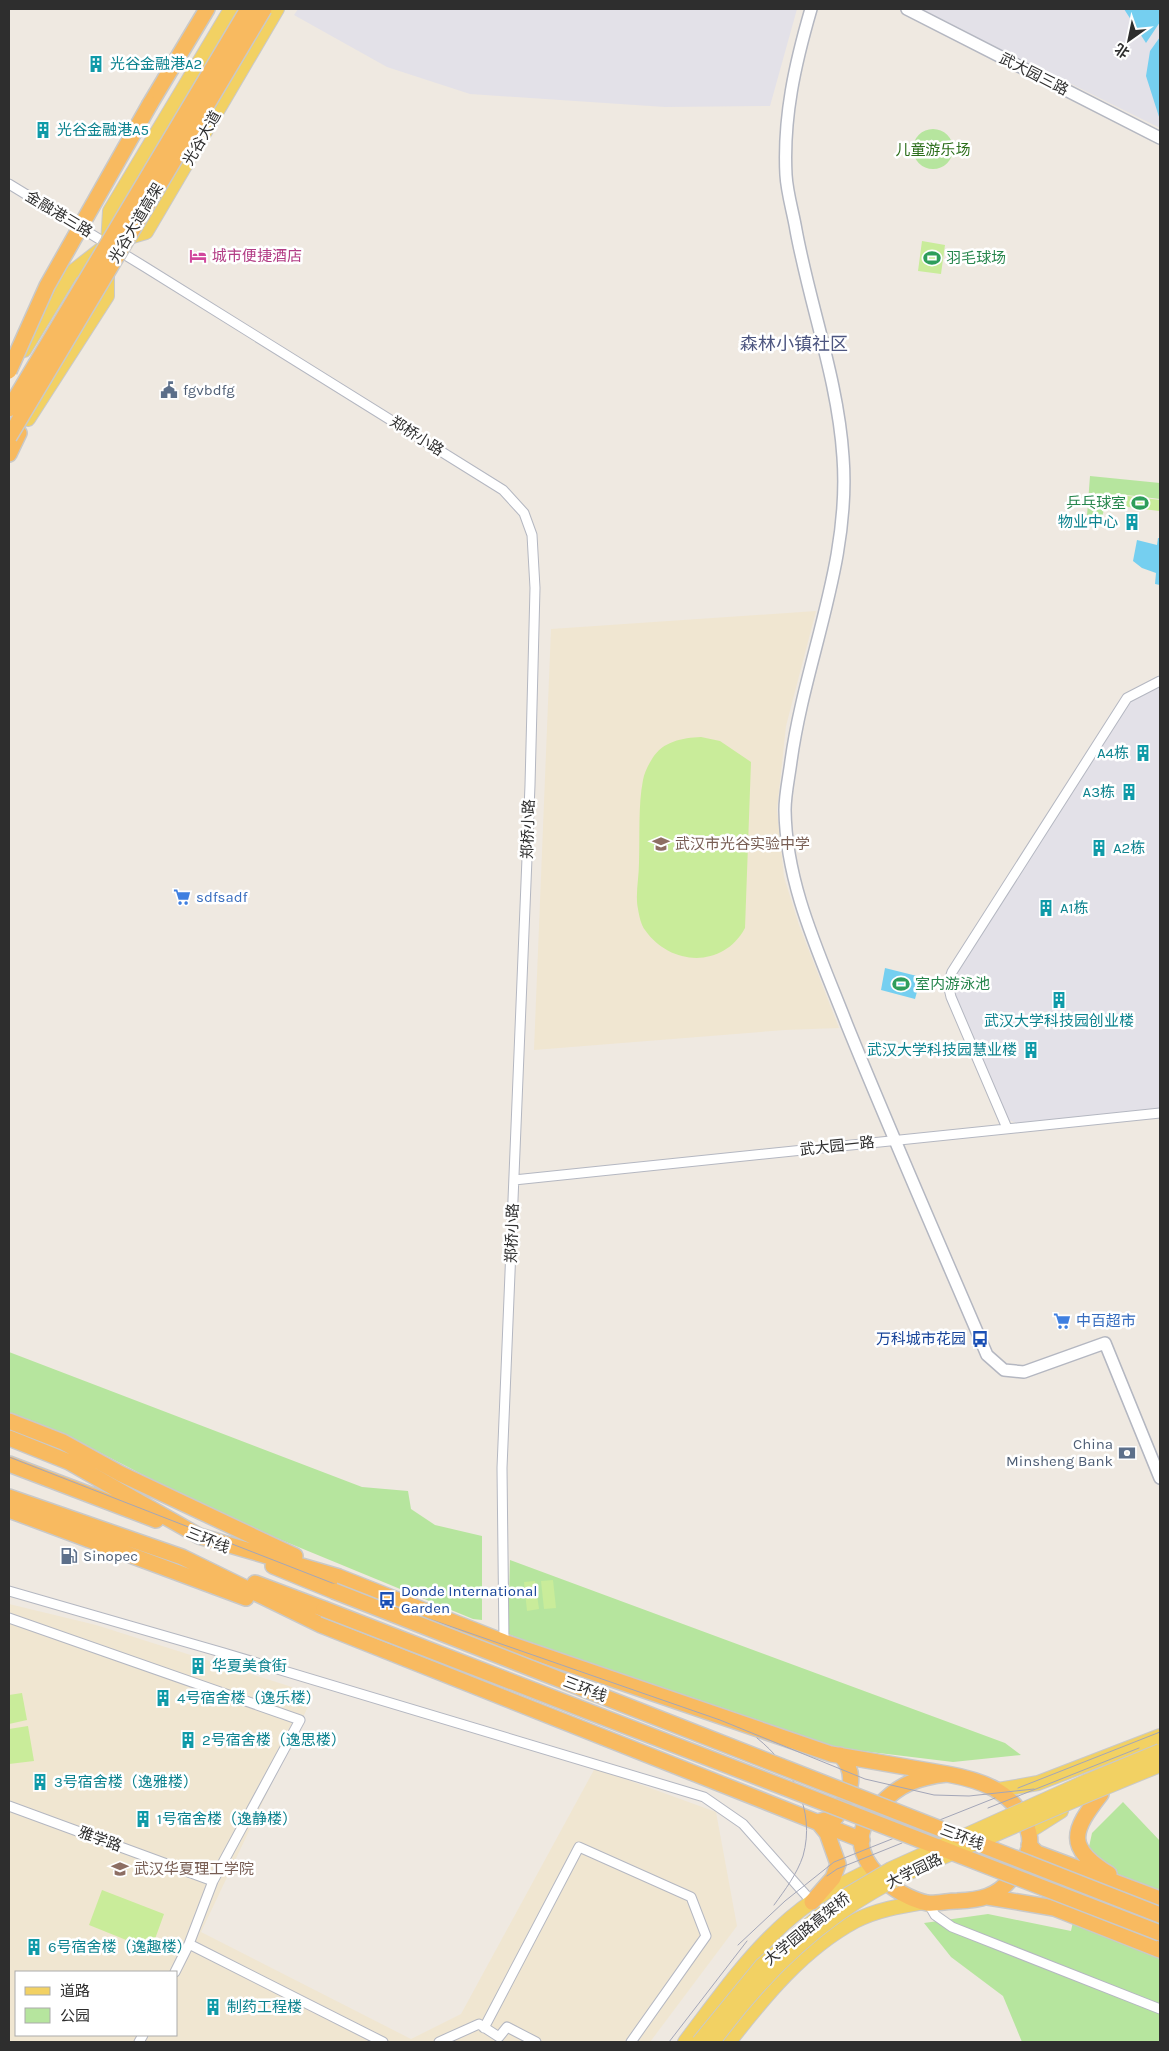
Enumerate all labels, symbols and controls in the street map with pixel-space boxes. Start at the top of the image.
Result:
north arrow [1104,15,1154,65]
text: 北 [1112,40,1133,61]
street label: 武大园三路 [996,49,1072,99]
building icon: 光谷金融港A2 [86,54,106,74]
place label: 光谷金融港A2 [110,55,202,73]
street label: 光谷大道 [179,108,225,168]
building icon: 光谷金融港A5 [33,120,53,140]
place label: 光谷金融港A5 [57,121,149,139]
park label: 儿童游乐场 [895,141,971,159]
street label: 光谷大道高架 [105,180,167,266]
street label: 金融港三路 [22,187,96,241]
hotel icon: 城市便捷酒店 [188,246,208,266]
place label: 城市便捷酒店 [212,247,302,265]
sports icon: 羽毛球场 [922,248,942,268]
place label: 羽毛球场 [946,249,1006,267]
district label: 森林小镇社区 [740,333,848,355]
public building icon: fgvbdfg [159,380,179,400]
place label: fgvbdfg [183,381,235,399]
street label: 郑桥小路 [387,412,447,460]
sports icon: 乒乓球室 [1130,493,1150,513]
place label: 乒乓球室 [1066,494,1126,512]
building icon: 物业中心 [1122,512,1142,532]
place label: 物业中心 [1058,513,1118,531]
building icon: A4栋 [1133,743,1153,763]
place label: A4栋 [1097,744,1129,762]
building icon: A3栋 [1119,782,1139,802]
place label: A3栋 [1083,783,1115,801]
street label: 郑桥小路 [518,799,538,859]
school or university icon: 武汉市光谷实验中学 [651,834,671,854]
place label: 武汉市光谷实验中学 [675,835,810,853]
building icon: A2栋 [1089,838,1109,858]
place label: A2栋 [1113,839,1145,857]
supermarket icon: sdfsadf [172,887,192,907]
place label: sdfsadf [196,888,249,906]
building icon: A1栋 [1036,898,1056,918]
place label: A1栋 [1060,899,1089,917]
sports icon: 室内游泳池 [891,974,911,994]
place label: 室内游泳池 [915,975,990,993]
building icon: 武汉大学科技园创业楼 [1049,990,1069,1010]
place label: 武汉大学科技园创业楼 [984,1012,1134,1030]
building icon: 武汉大学科技园慧业楼 [1021,1040,1041,1060]
place label: 武汉大学科技园慧业楼 [867,1041,1017,1059]
street label: 武大园一路 [799,1133,875,1159]
street label: 郑桥小路 [502,1203,522,1263]
supermarket icon: 中百超市 [1052,1311,1072,1331]
place label: 中百超市 [1076,1312,1136,1330]
bus stop icon: 万科城市花园 [970,1329,990,1349]
place label: 万科城市花园 [876,1330,966,1348]
place label: China Minsheng Bank [1006,1435,1113,1470]
bank icon: China Minsheng Bank [1117,1443,1137,1463]
street label: 三环线 [184,1523,232,1557]
fuel station icon: Sinopec [59,1546,79,1566]
place label: Sinopec [83,1547,138,1565]
place label: Donde International Garden [401,1582,537,1617]
bus stop icon: Donde International Garden [377,1590,397,1610]
building icon: 华夏美食街 [188,1656,208,1676]
place label: 华夏美食街 [212,1657,287,1675]
street label: 三环线 [561,1673,609,1705]
building icon: 4号宿舍楼（逸乐楼） [153,1688,173,1708]
place label: 4号宿舍楼（逸乐楼） [177,1689,320,1707]
building icon: 2号宿舍楼（逸思楼） [178,1730,198,1750]
place label: 2号宿舍楼（逸思楼） [202,1731,346,1749]
building icon: 3号宿舍楼（逸雅楼） [30,1772,50,1792]
place label: 3号宿舍楼（逸雅楼） [54,1773,198,1791]
building icon: 1号宿舍楼（逸静楼） [133,1809,153,1829]
place label: 1号宿舍楼（逸静楼） [157,1810,297,1828]
street label: 三环线 [938,1821,986,1853]
street label: 雅学路 [76,1823,124,1855]
street label: 大学园路 [883,1850,945,1892]
school or university icon: 武汉华夏理工学院 [110,1859,130,1879]
place label: 武汉华夏理工学院 [134,1860,254,1878]
street label: 大学园路高架桥 [761,1889,853,1969]
building icon: 6号宿舍楼（逸趣楼） [24,1937,44,1957]
place label: 6号宿舍楼（逸趣楼） [48,1938,192,1956]
legend [15,1971,178,2036]
text: 道路 [60,1982,90,2000]
building icon: 制药工程楼 [203,1997,223,2017]
place label: 制药工程楼 [227,1998,302,2016]
text: 公园 [60,2007,90,2025]

